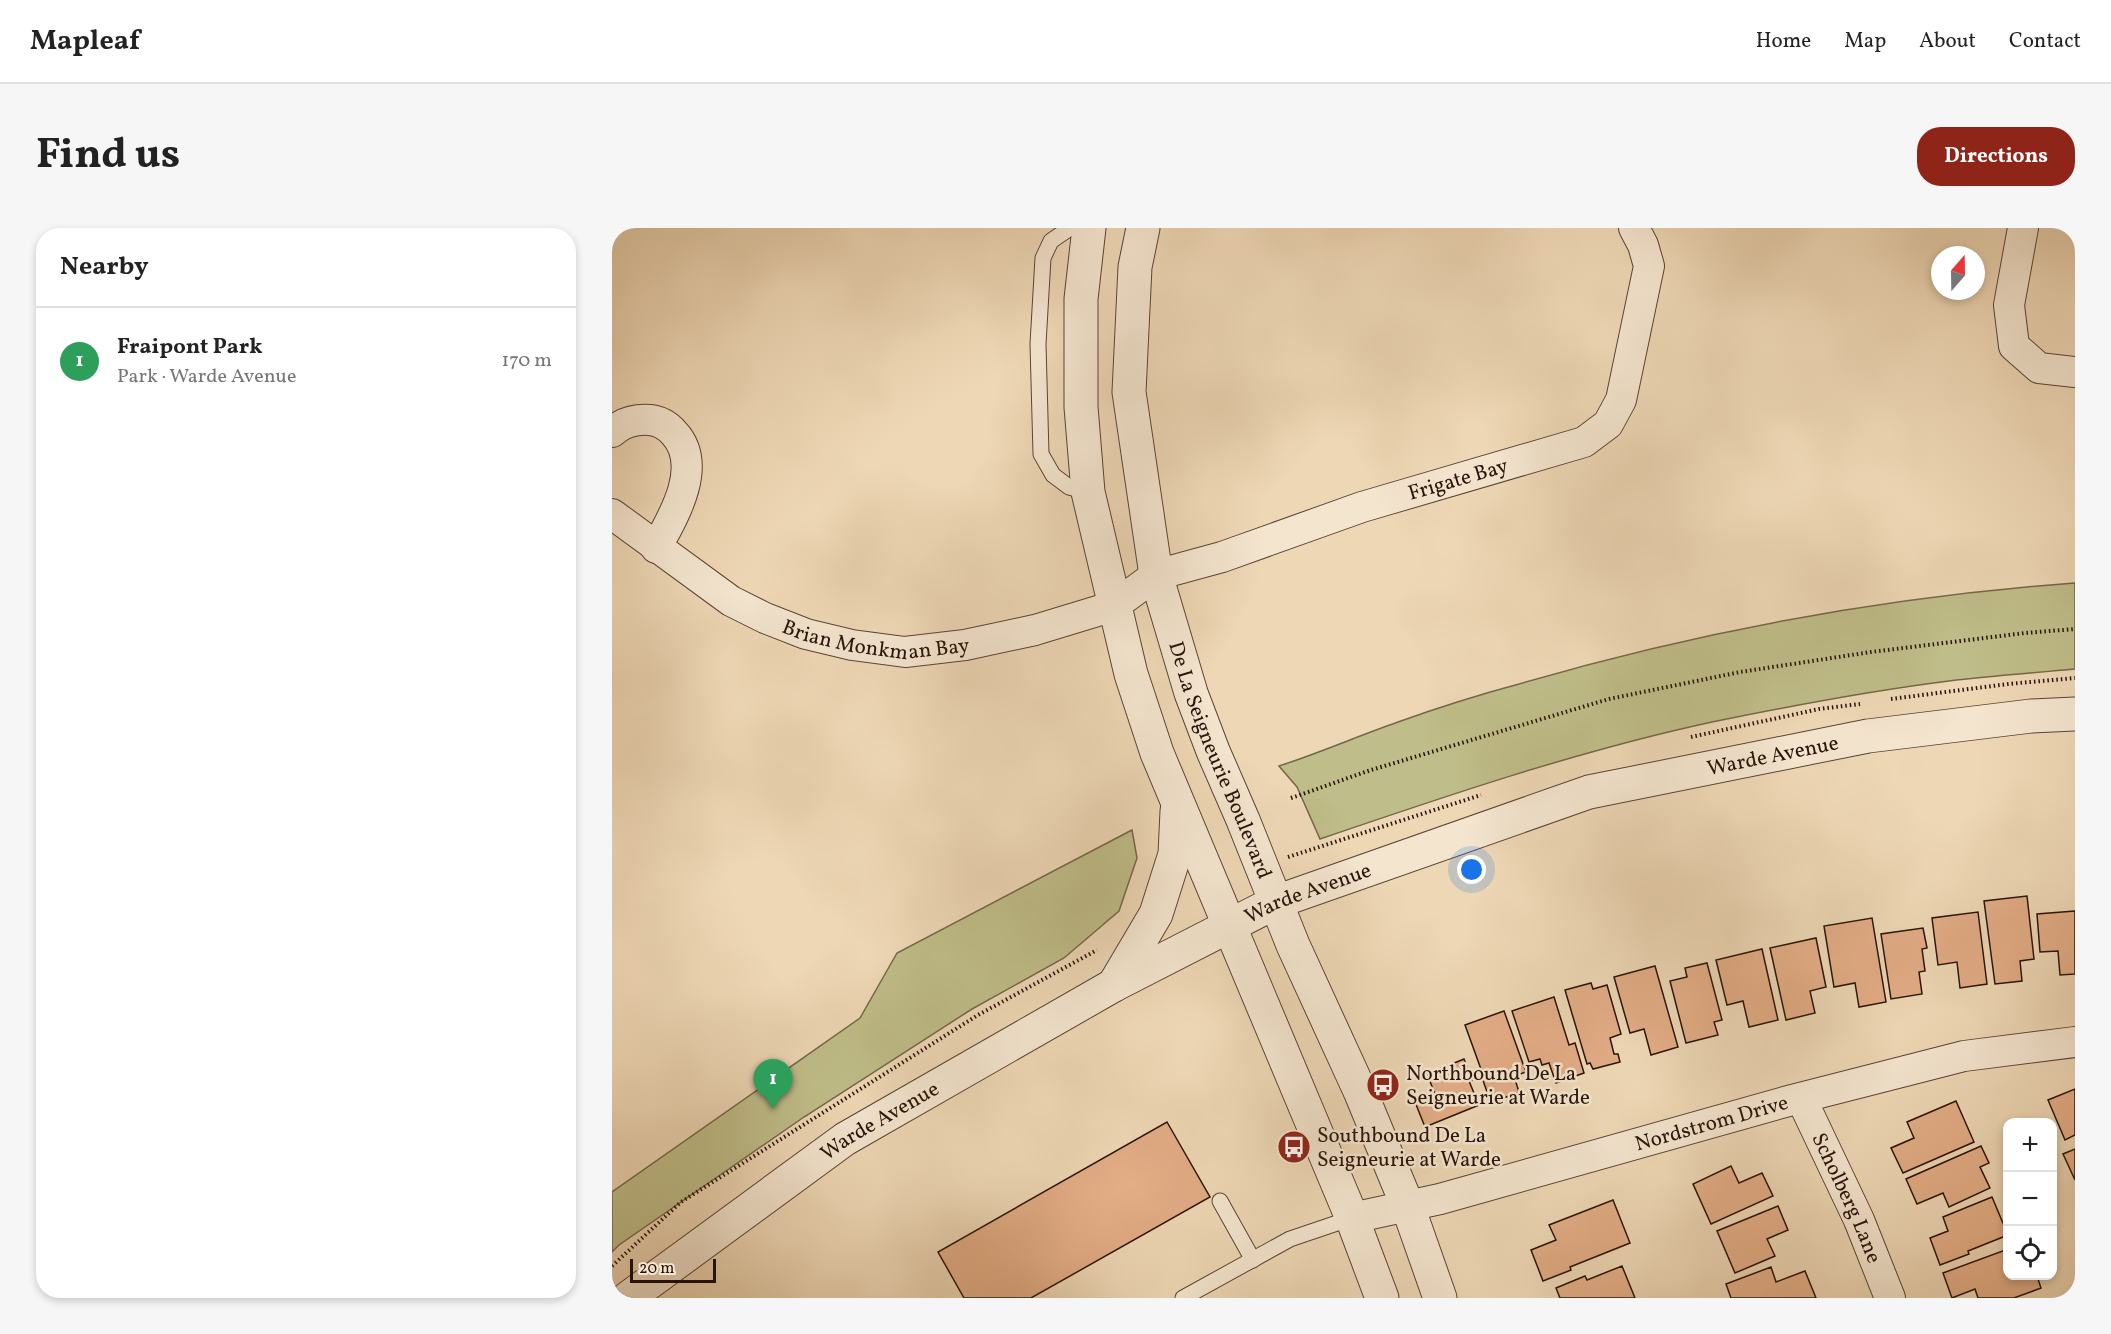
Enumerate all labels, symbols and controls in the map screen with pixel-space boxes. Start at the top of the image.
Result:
text: Mapleaf [30,22,140,61]
text: Home [1756,27,1811,56]
text: Map [1844,27,1886,56]
text: About [1919,27,1976,56]
text: Contact [2009,27,2081,56]
text: Find us [36,127,180,186]
button: Directions [1917,127,2075,186]
north arrow [1931,246,1985,300]
text: Nearby [60,249,149,285]
text: Fraipont Park [117,332,263,363]
text: 1 [75,347,84,375]
text: 170 m [502,347,552,375]
text: Park · Warde Avenue [117,363,296,391]
street label: Frigate Bay [1405,452,1512,509]
street label: Brian Monkman Bay [777,613,972,668]
street label: De La Seigneurie Boulevard [1160,638,1278,884]
street label: Warde Avenue [1704,729,1841,784]
your location [1457,855,1486,884]
street label: Warde Avenue [1240,857,1376,932]
pin: 1 [754,1060,792,1109]
place label: Northbound De La Seigneurie at Warde [1406,1060,1590,1113]
bus stop icon: Northbound De La Seigneurie at Warde [1365,1067,1401,1103]
street label: Warde Avenue [815,1075,945,1168]
street label: Nordstrom Drive [1632,1089,1792,1159]
map controls [2003,1118,2057,1280]
button: + [2003,1118,2057,1172]
place label: Southbound De La Seigneurie at Warde [1317,1122,1501,1175]
street label: Scholberg Lane [1804,1128,1888,1268]
bus stop icon: Southbound De La Seigneurie at Warde [1276,1129,1312,1165]
button: − [2003,1172,2057,1226]
button: locate [2003,1226,2057,1280]
scale bar [630,1256,716,1284]
text: 20 m [639,1258,674,1280]

